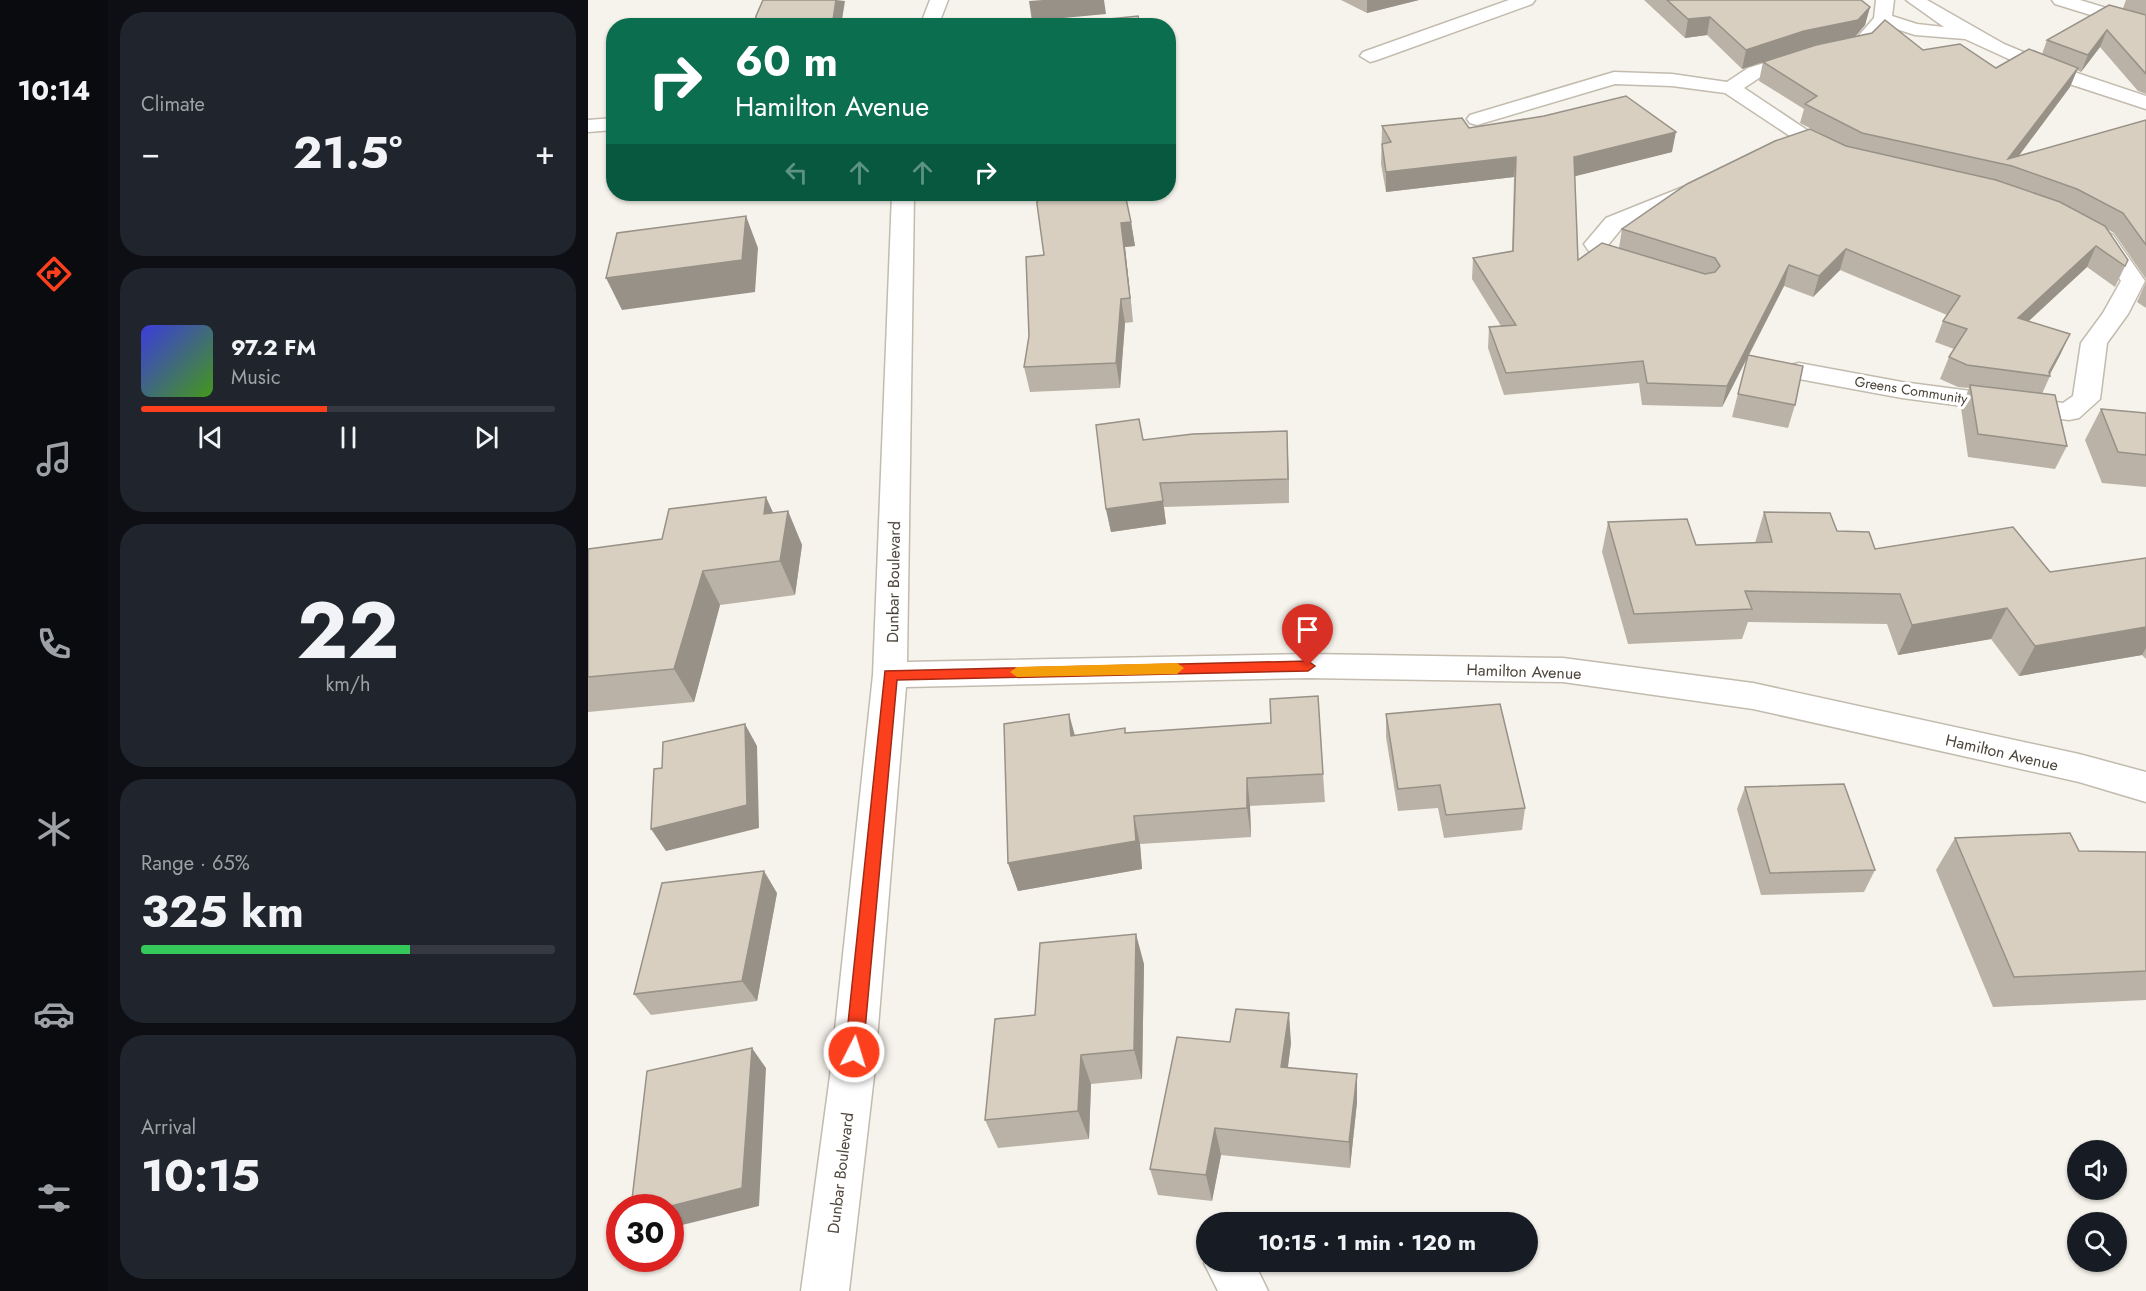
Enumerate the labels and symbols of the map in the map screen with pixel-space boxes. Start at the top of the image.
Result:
street label: Greens Community [1853,371,1970,409]
street label: Dunbar Boulevard [881,521,906,643]
pin [1282,604,1333,666]
street label: Hamilton Avenue [1466,658,1582,685]
street label: Hamilton Avenue [1943,728,2061,777]
position arrow [822,1020,886,1084]
street label: Dunbar Boulevard [822,1111,859,1235]
speed limit sign: 30 [606,1194,684,1272]

